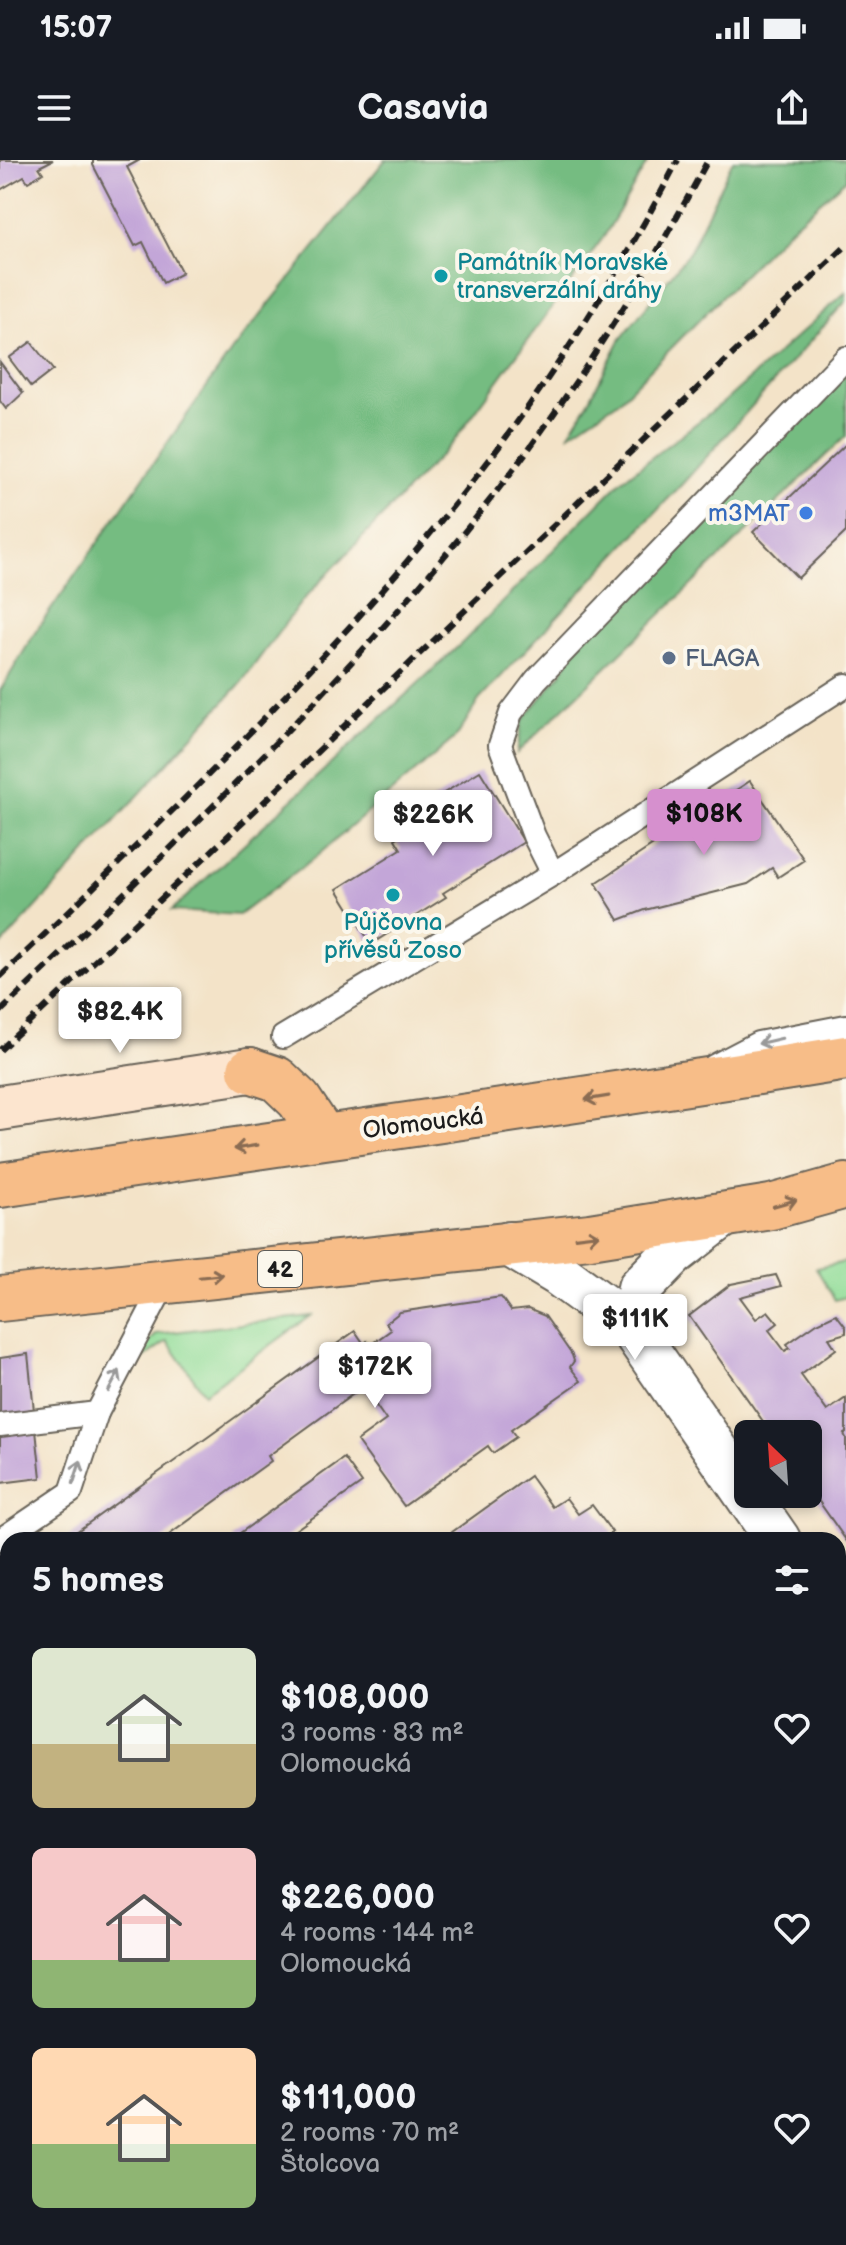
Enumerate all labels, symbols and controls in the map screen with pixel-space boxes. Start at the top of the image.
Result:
text: 15:07 [40,10,112,46]
icon: menu [32,86,76,130]
icon: share [770,86,814,130]
text: Casavia [357,87,489,130]
place label: Památník Moravské transverzální dráhy [457,248,668,305]
marker: Památník Moravské transverzální dráhy [432,267,450,285]
place label: m3MAT [708,499,791,528]
marker: m3MAT [797,504,815,522]
place label: FLAGA [685,644,760,673]
marker: FLAGA [660,649,678,667]
pin: $108K [648,789,760,857]
pin: $226K [377,790,489,858]
text: $108K [665,799,743,830]
text: $226K [392,800,474,831]
marker: Půjčovna přívěsů Zoso [384,886,402,904]
place label: Půjčovna přívěsů Zoso [324,908,462,965]
pin: $82.4K [55,987,185,1055]
text: $82.4K [76,997,164,1028]
one-way arrow [757,1035,783,1050]
one-way arrow [585,1091,611,1106]
street label: Olomoucká [361,1102,485,1145]
one-way arrow [234,1141,259,1156]
one-way arrow [772,1195,797,1210]
one-way arrow [574,1228,599,1243]
road number: 42 [258,1251,302,1287]
one-way arrow [197,1269,224,1284]
pin: $111K [579,1294,691,1362]
text: $111K [601,1304,669,1335]
pin: $172K [319,1342,431,1410]
text: $172K [337,1352,413,1383]
one-way arrow [106,1370,122,1393]
north arrow [734,1420,822,1508]
map controls [734,1420,822,1508]
one-way arrow [71,1460,86,1485]
icon: filters [770,1558,814,1602]
text: 5 homes [32,1560,164,1601]
text: $108,000 [280,1677,429,1718]
icon: home [96,1680,192,1776]
icon: heart [770,1706,814,1750]
text: 3 rooms · 83 m² [280,1718,464,1749]
text: Olomoucká [280,1749,412,1780]
text: $226,000 [280,1877,435,1918]
icon: home [96,1880,192,1976]
icon: heart [770,1906,814,1950]
text: 4 rooms · 144 m² [280,1918,474,1949]
text: Olomoucká [280,1949,412,1980]
text: $111,000 [280,2077,416,2118]
icon: home [96,2080,192,2176]
icon: heart [770,2106,814,2150]
text: 2 rooms · 70 m² [280,2118,459,2149]
text: Štolcova [280,2149,380,2180]

